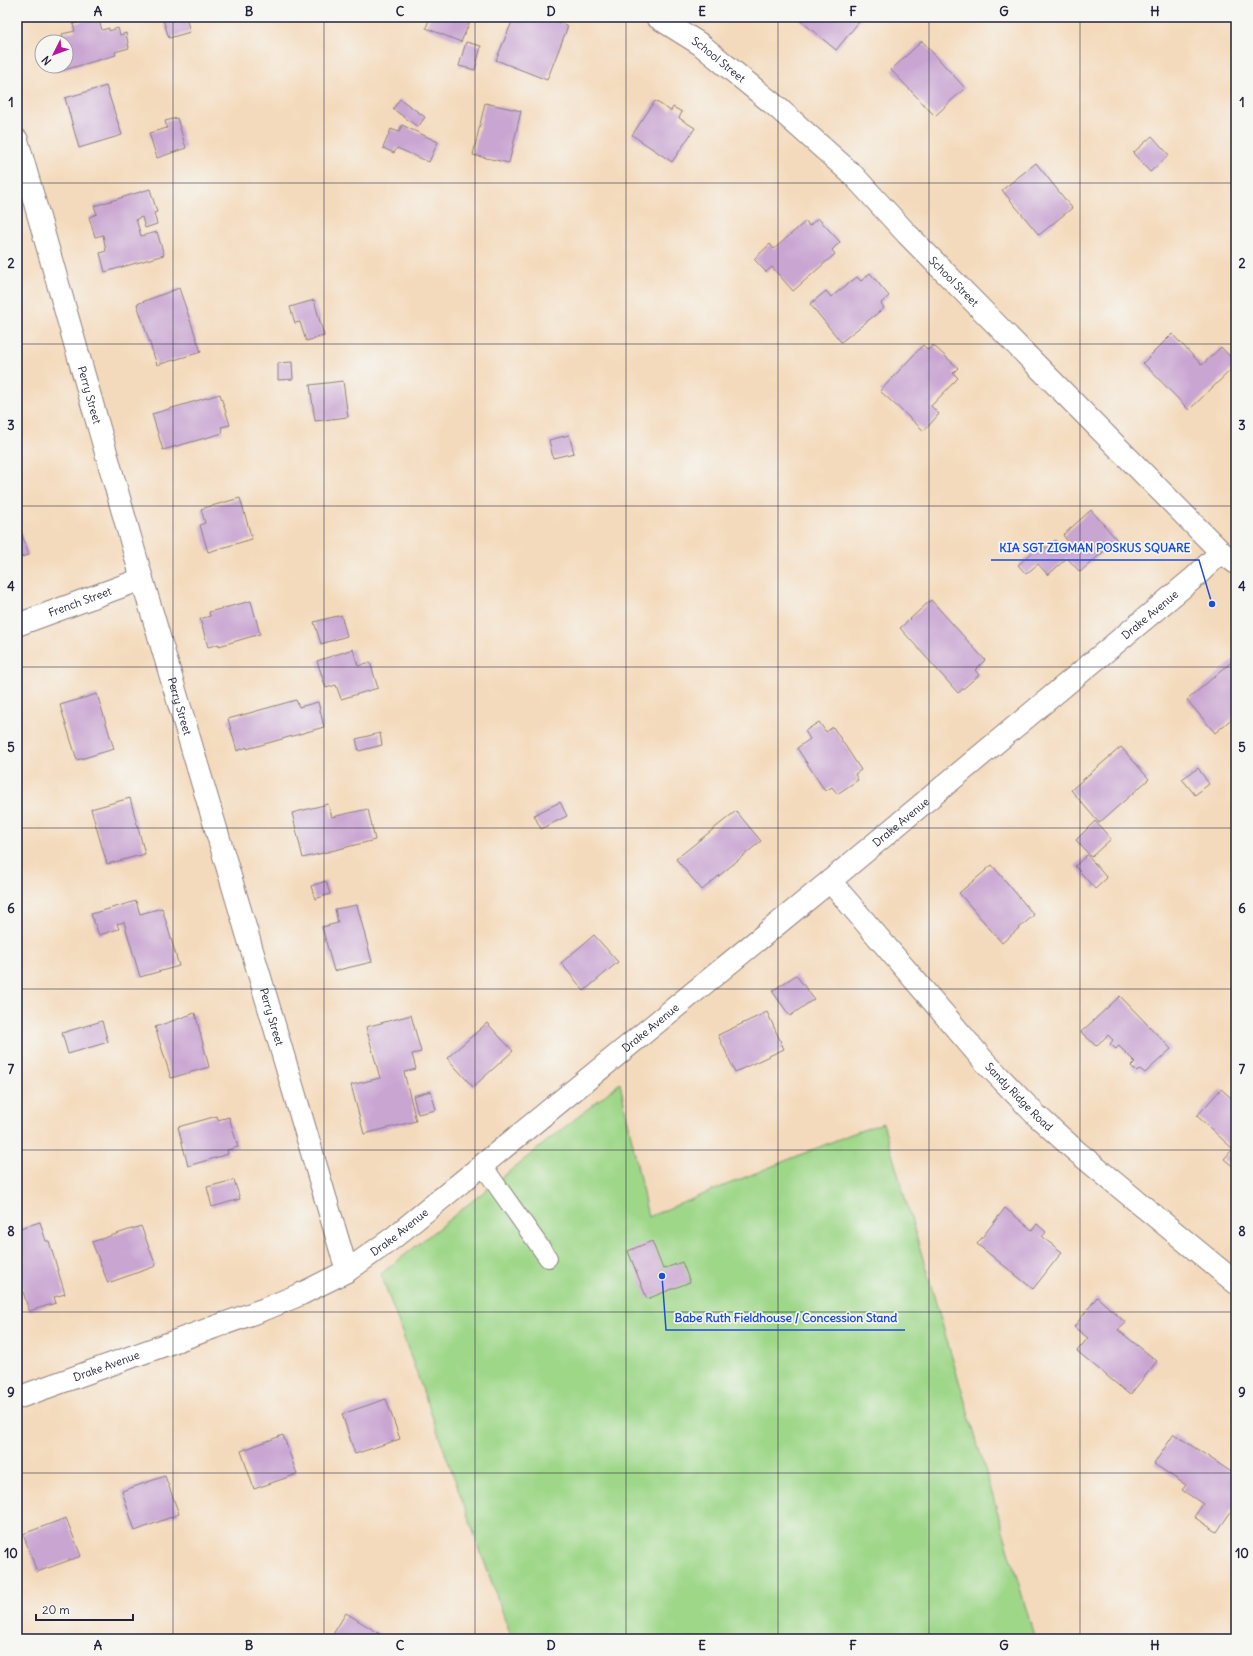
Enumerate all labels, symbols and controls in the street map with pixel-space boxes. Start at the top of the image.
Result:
text: A [94,3,103,20]
text: B [245,3,254,20]
text: C [396,3,405,20]
text: D [546,3,556,20]
text: E [698,3,706,20]
text: F [849,3,857,20]
text: G [999,3,1009,20]
text: H [1150,3,1160,20]
north arrow [34,34,74,74]
street label: School Street [689,34,749,86]
text: N [39,53,54,68]
text: 1 [8,94,14,111]
text: 1 [1239,94,1245,111]
street label: School Street [926,253,982,310]
text: 2 [7,255,15,272]
text: 2 [1238,255,1246,272]
street label: Perry Street [75,364,105,426]
text: 3 [7,417,15,434]
text: 3 [1238,417,1246,434]
callout: KIA SGT ZIGMAN POSKUS SQUARE [991,536,1199,560]
text: KIA SGT ZIGMAN POSKUS SQUARE [999,540,1191,555]
text: 4 [7,578,15,595]
text: 4 [1238,578,1246,595]
street label: French Street [46,584,114,620]
street label: Drake Avenue [1119,587,1181,642]
street label: Perry Street [164,676,195,737]
text: 5 [7,739,15,756]
text: 5 [1238,739,1246,756]
street label: Drake Avenue [870,794,932,850]
text: 6 [7,900,15,917]
text: 6 [1238,900,1246,917]
street label: Perry Street [257,986,287,1047]
street label: Drake Avenue [619,1000,682,1055]
street label: Sandy Ridge Road [982,1060,1056,1134]
text: 7 [8,1061,15,1078]
text: 7 [1239,1061,1246,1078]
street label: Drake Avenue [368,1205,431,1259]
text: 8 [7,1223,15,1240]
text: 8 [1238,1223,1246,1240]
callout: Babe Ruth Fieldhouse / Concession Stand [666,1306,905,1330]
text: Babe Ruth Fieldhouse / Concession Stand [675,1310,897,1325]
street label: Drake Avenue [71,1348,142,1384]
text: 9 [7,1384,15,1401]
text: 9 [1238,1384,1246,1401]
text: 10 [4,1545,18,1562]
text: 10 [1235,1545,1249,1562]
scale bar [36,1596,133,1622]
text: 20 m [42,1602,70,1617]
text: A [94,1637,103,1654]
text: B [245,1637,254,1654]
text: C [396,1637,405,1654]
text: D [546,1637,556,1654]
text: E [698,1637,706,1654]
text: F [849,1637,857,1654]
text: G [999,1637,1009,1654]
text: H [1150,1637,1160,1654]

